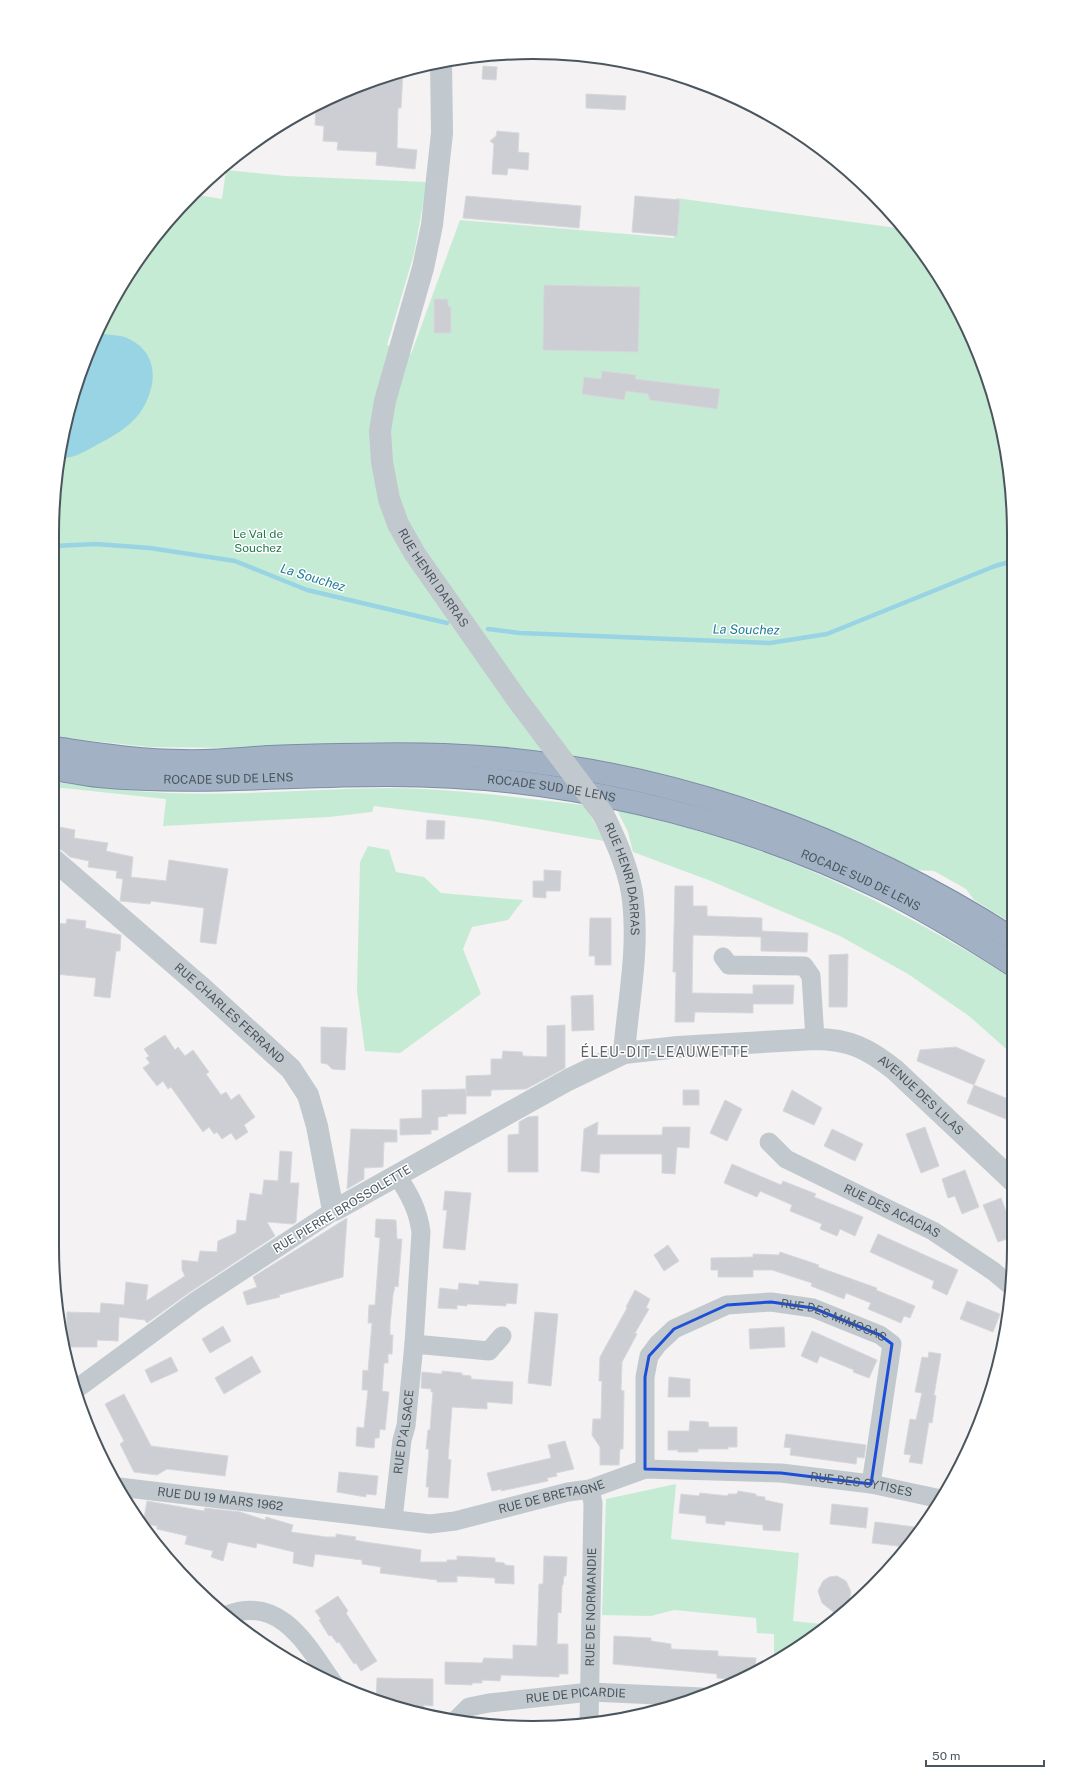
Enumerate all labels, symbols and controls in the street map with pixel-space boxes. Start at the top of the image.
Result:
street label: RUE HENRI DARRAS [395,526,471,630]
park label: Le Val de Souchez [233,527,283,555]
water label: La Souchez [279,561,347,594]
water label: La Souchez [712,621,780,638]
street label: ROCADE SUD DE LENS [163,770,294,787]
street label: ROCADE SUD DE LENS [486,772,617,805]
street label: RUE HENRI DARRAS [601,821,642,935]
street label: ROCADE SUD DE LENS [799,847,923,914]
street label: RUE CHARLES FERRAND [172,960,287,1066]
district label: ÉLEU-DIT-LEAUWETTE [581,1043,749,1060]
street label: AVENUE DES LILAS [875,1052,967,1138]
street label: RUE PIERRE BROSSOLETTE [271,1162,413,1256]
street label: RUE DES ACACIAS [841,1181,943,1241]
street label: RUE DES MIMOSAS [780,1296,889,1344]
street label: RUE D'ALSACE [391,1389,417,1475]
street label: RUE DES CYTISES [809,1470,914,1500]
street label: RUE DE BRETAGNE [497,1477,607,1517]
street label: RUE DU 19 MARS 1962 [157,1485,284,1513]
street label: RUE DE NORMANDIE [583,1547,599,1667]
street label: RUE DE PICARDIE [525,1685,626,1706]
scale bar [926,1742,1044,1768]
text: 50 m [932,1749,960,1763]

